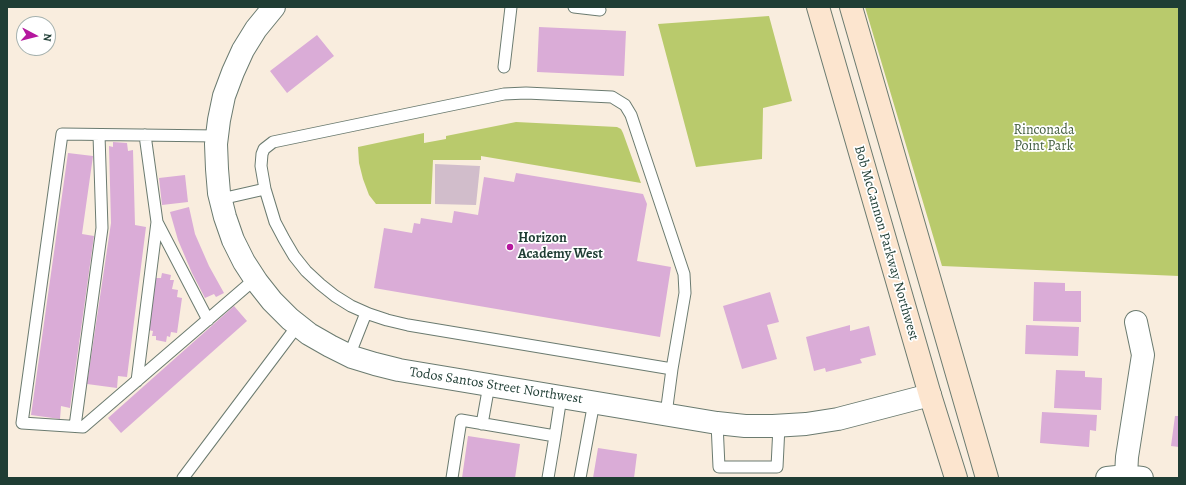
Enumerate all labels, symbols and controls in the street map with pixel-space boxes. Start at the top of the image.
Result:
north arrow [16,16,56,56]
text: N [39,33,55,42]
park label: Rinconada Point Park [1014,123,1074,156]
street label: Bob McCannon Parkway Northwest [850,144,922,342]
place label: Horizon Academy West [518,231,603,264]
marker: Horizon Academy West [505,242,515,252]
street label: Todos Santos Street Northwest [408,364,584,408]

